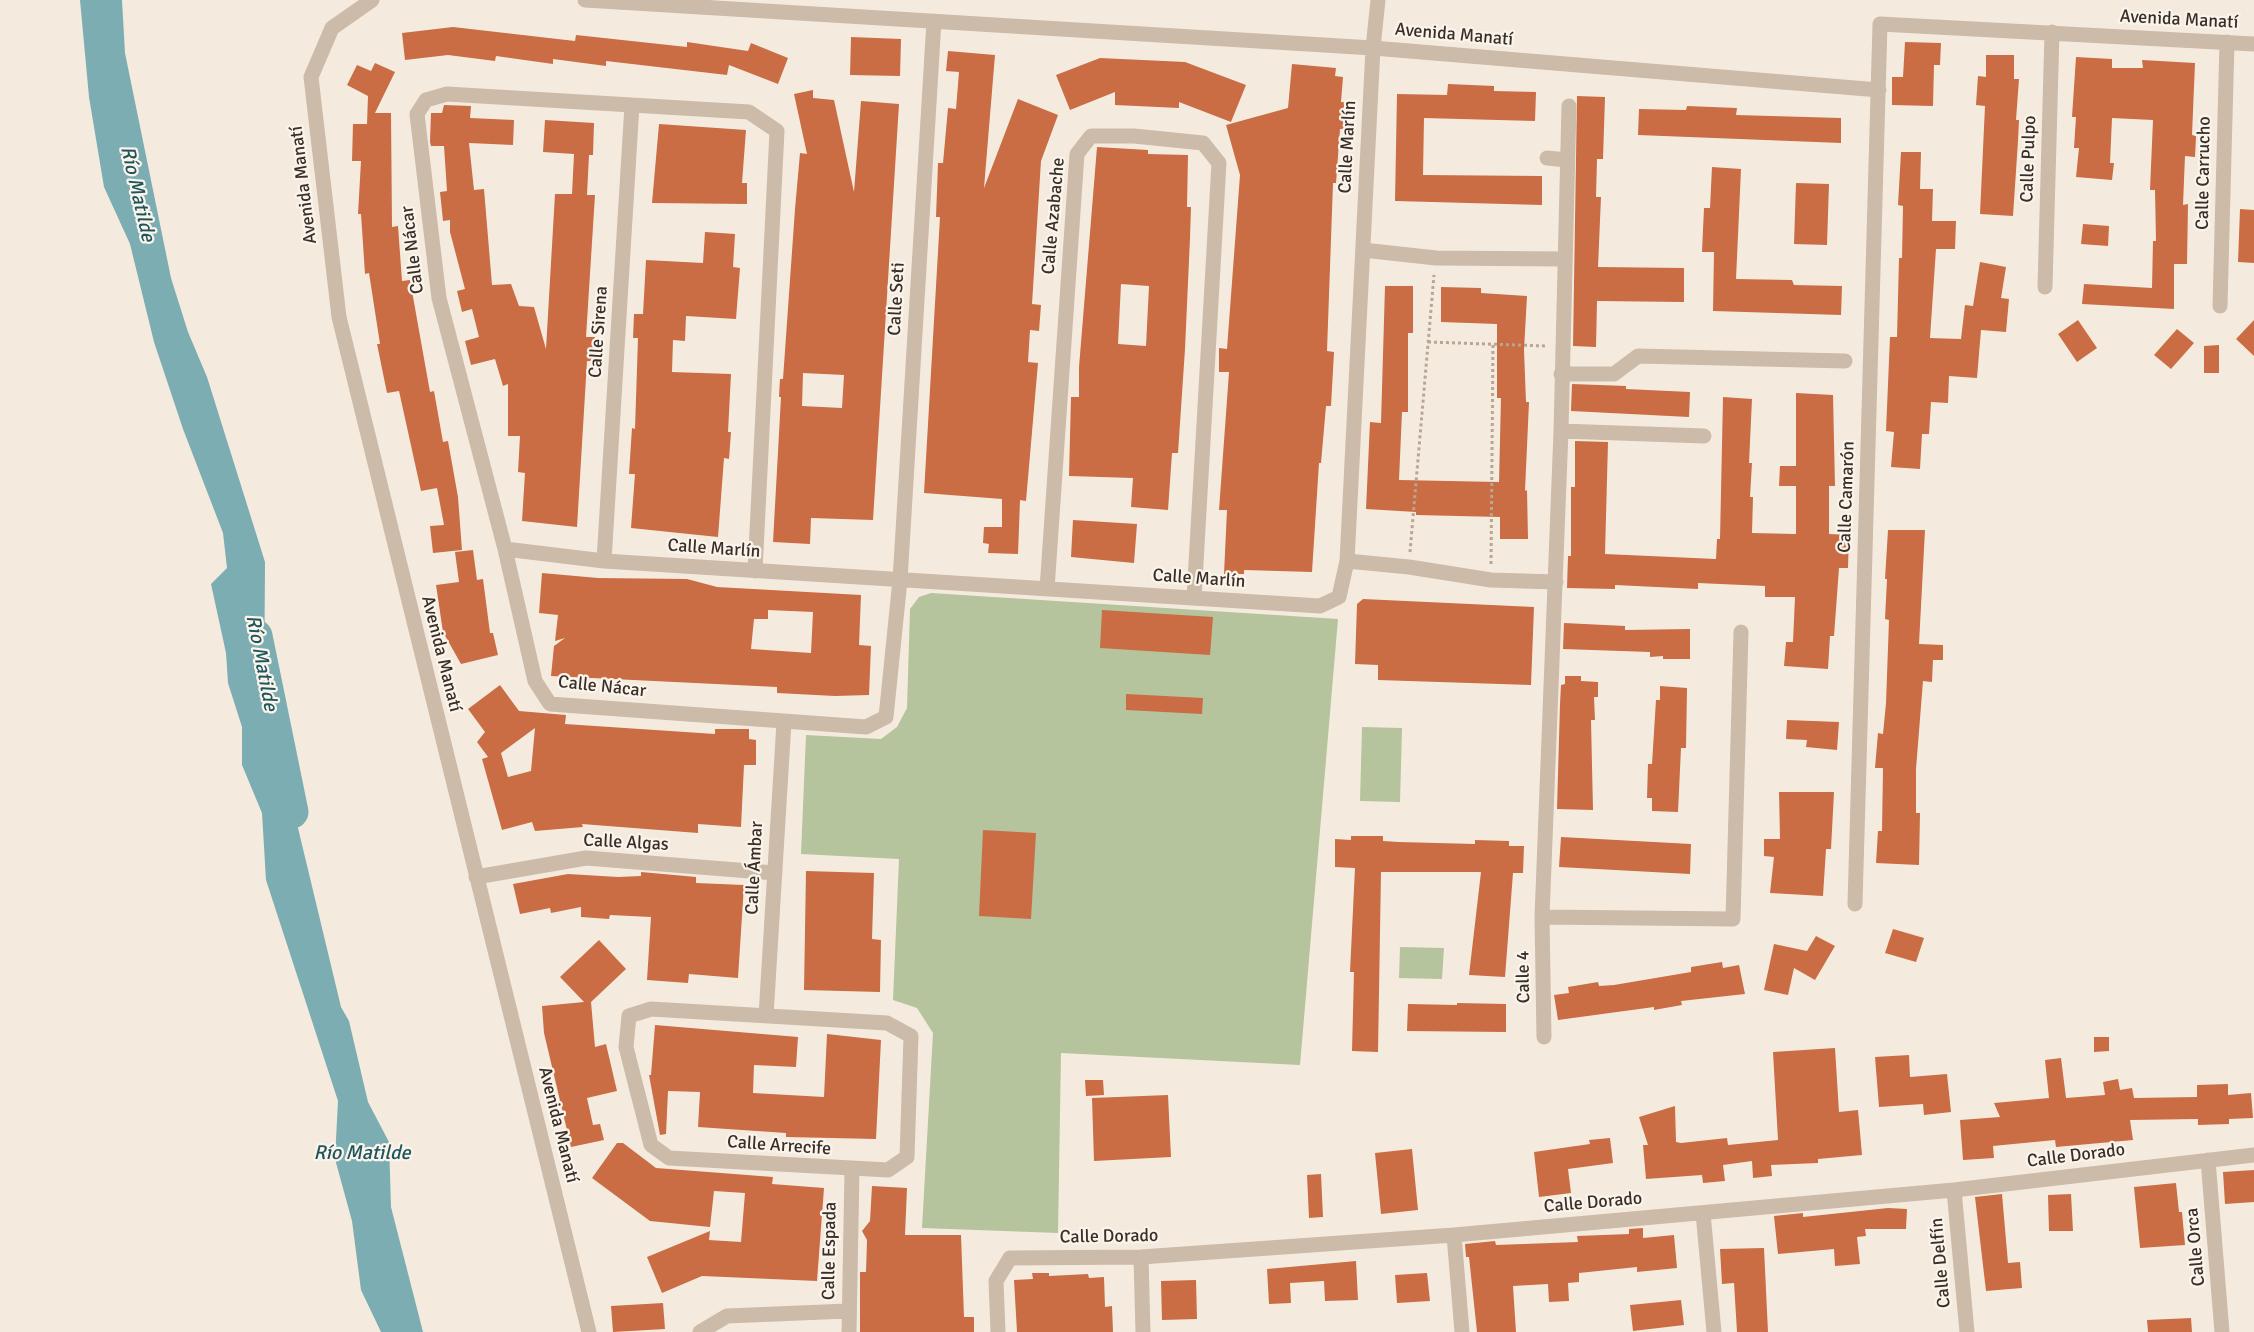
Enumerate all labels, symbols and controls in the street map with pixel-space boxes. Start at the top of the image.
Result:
street label: Avenida Manatí [2119,6,2239,34]
street label: Avenida Manatí [1394,19,1514,51]
street label: Calle Marlín [1335,100,1361,194]
street label: Calle Pulpo [2017,115,2041,203]
street label: Calle Carrucho [2192,116,2216,230]
street label: Avenida Manatí [286,125,322,245]
water label: Río Matilde [114,144,160,244]
street label: Calle Azabache [1038,157,1070,275]
street label: Calle Nácar [397,205,429,295]
street label: Calle Seti [884,262,910,336]
street label: Calle Sirena [585,285,613,379]
street label: Calle Camarón [1834,441,1860,553]
street label: Calle Marlín [667,535,761,563]
street label: Calle Marlín [1152,565,1246,593]
street label: Avenida Manatí [416,594,466,714]
water label: Río Matilde [240,613,282,713]
street label: Calle Nácar [557,672,647,702]
street label: Calle Ámbar [742,821,768,915]
street label: Calle Algas [583,830,669,856]
street label: Calle 4 [1513,950,1535,1004]
street label: Avenida Manatí [533,1065,583,1185]
street label: Calle Arrecife [726,1132,832,1160]
street label: Calle Dorado [2026,1139,2126,1173]
water label: Río Matilde [313,1142,411,1166]
street label: Calle Dorado [1543,1188,1643,1218]
street label: Calle Espada [818,1202,842,1300]
street label: Calle Orca [2182,1207,2210,1287]
street label: Calle Delfín [1926,1217,1956,1309]
street label: Calle Dorado [1060,1225,1158,1249]

